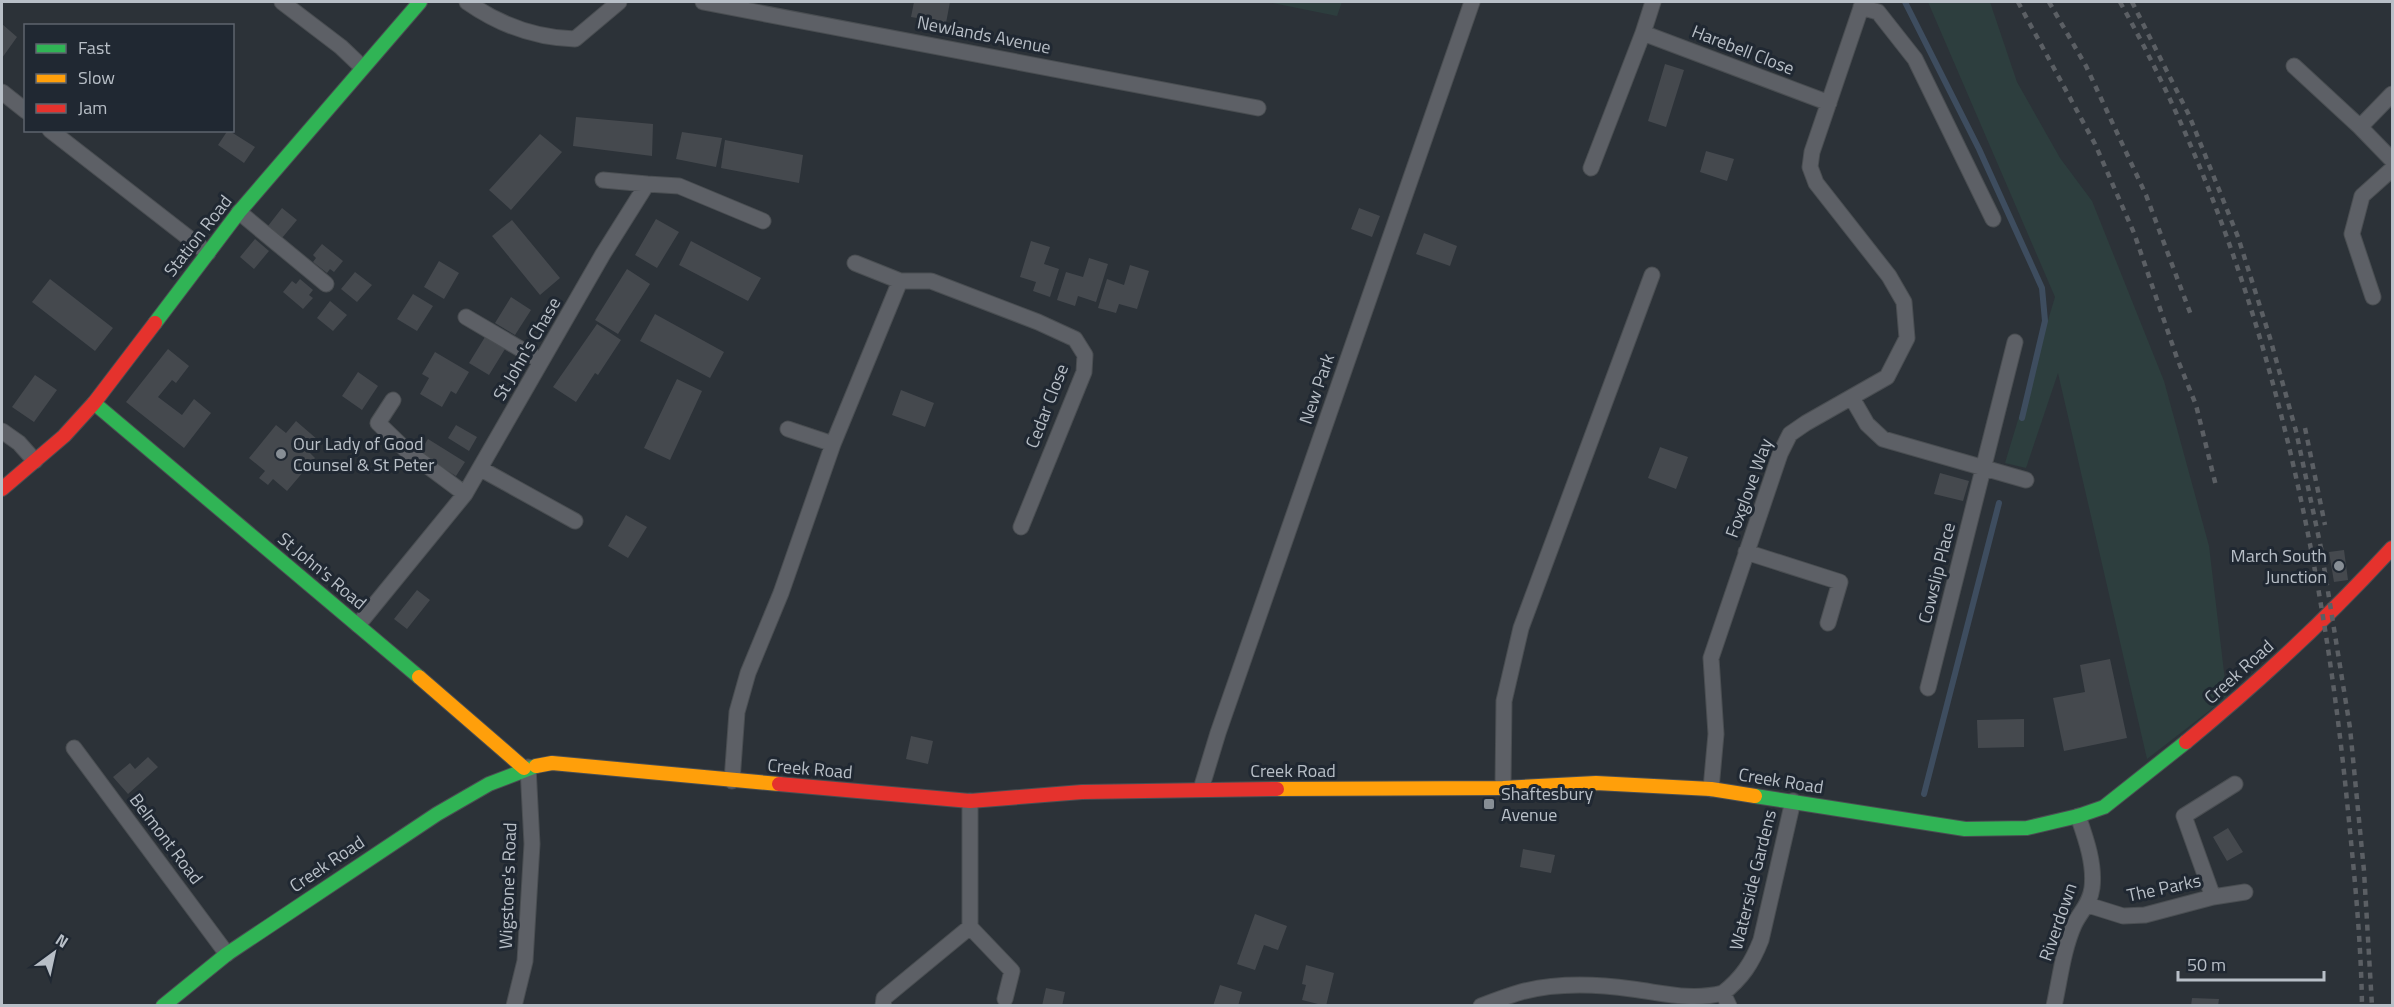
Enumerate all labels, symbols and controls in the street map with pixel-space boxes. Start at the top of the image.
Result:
street label: Newlands Avenue [915,8,1053,61]
street label: Harebell Close [1688,18,1798,81]
legend [24,24,234,132]
text: Fast [78,34,111,61]
text: Slow [78,64,115,91]
text: Jam [78,94,107,121]
street label: Station Road [157,189,238,282]
street label: St John's Chase [486,292,567,406]
street label: New Park [1292,349,1341,428]
street label: Cedar Close [1018,360,1075,452]
place label: Our Lady of Good Counsel & St Peter [293,430,434,478]
street label: Foxglove Way [1718,434,1779,541]
marker: Our Lady of Good Counsel & St Peter [274,447,288,461]
street label: Cowslip Place [1911,520,1962,626]
street label: St John's Road [272,525,373,616]
place label: March South Junction [2231,542,2327,590]
marker: March South Junction [2332,559,2346,573]
street label: Creek Road [2198,633,2279,710]
street label: Creek Road [766,751,854,786]
street label: Creek Road [1250,757,1336,784]
street label: Creek Road [1737,760,1825,801]
place label: Shaftesbury Avenue [1501,780,1593,828]
street label: Belmont Road [123,788,210,890]
marker: Shaftesbury Avenue [1482,797,1496,811]
street label: Waterside Gardens [1722,807,1783,953]
street label: Wigstone's Road [492,822,523,950]
street label: Creek Road [284,828,370,899]
street label: The Parks [2124,867,2203,909]
street label: Riverdown [2032,879,2083,964]
north arrow [24,923,84,983]
text: N [51,927,73,954]
scale bar [2178,944,2324,982]
text: 50 m [2187,951,2226,978]

